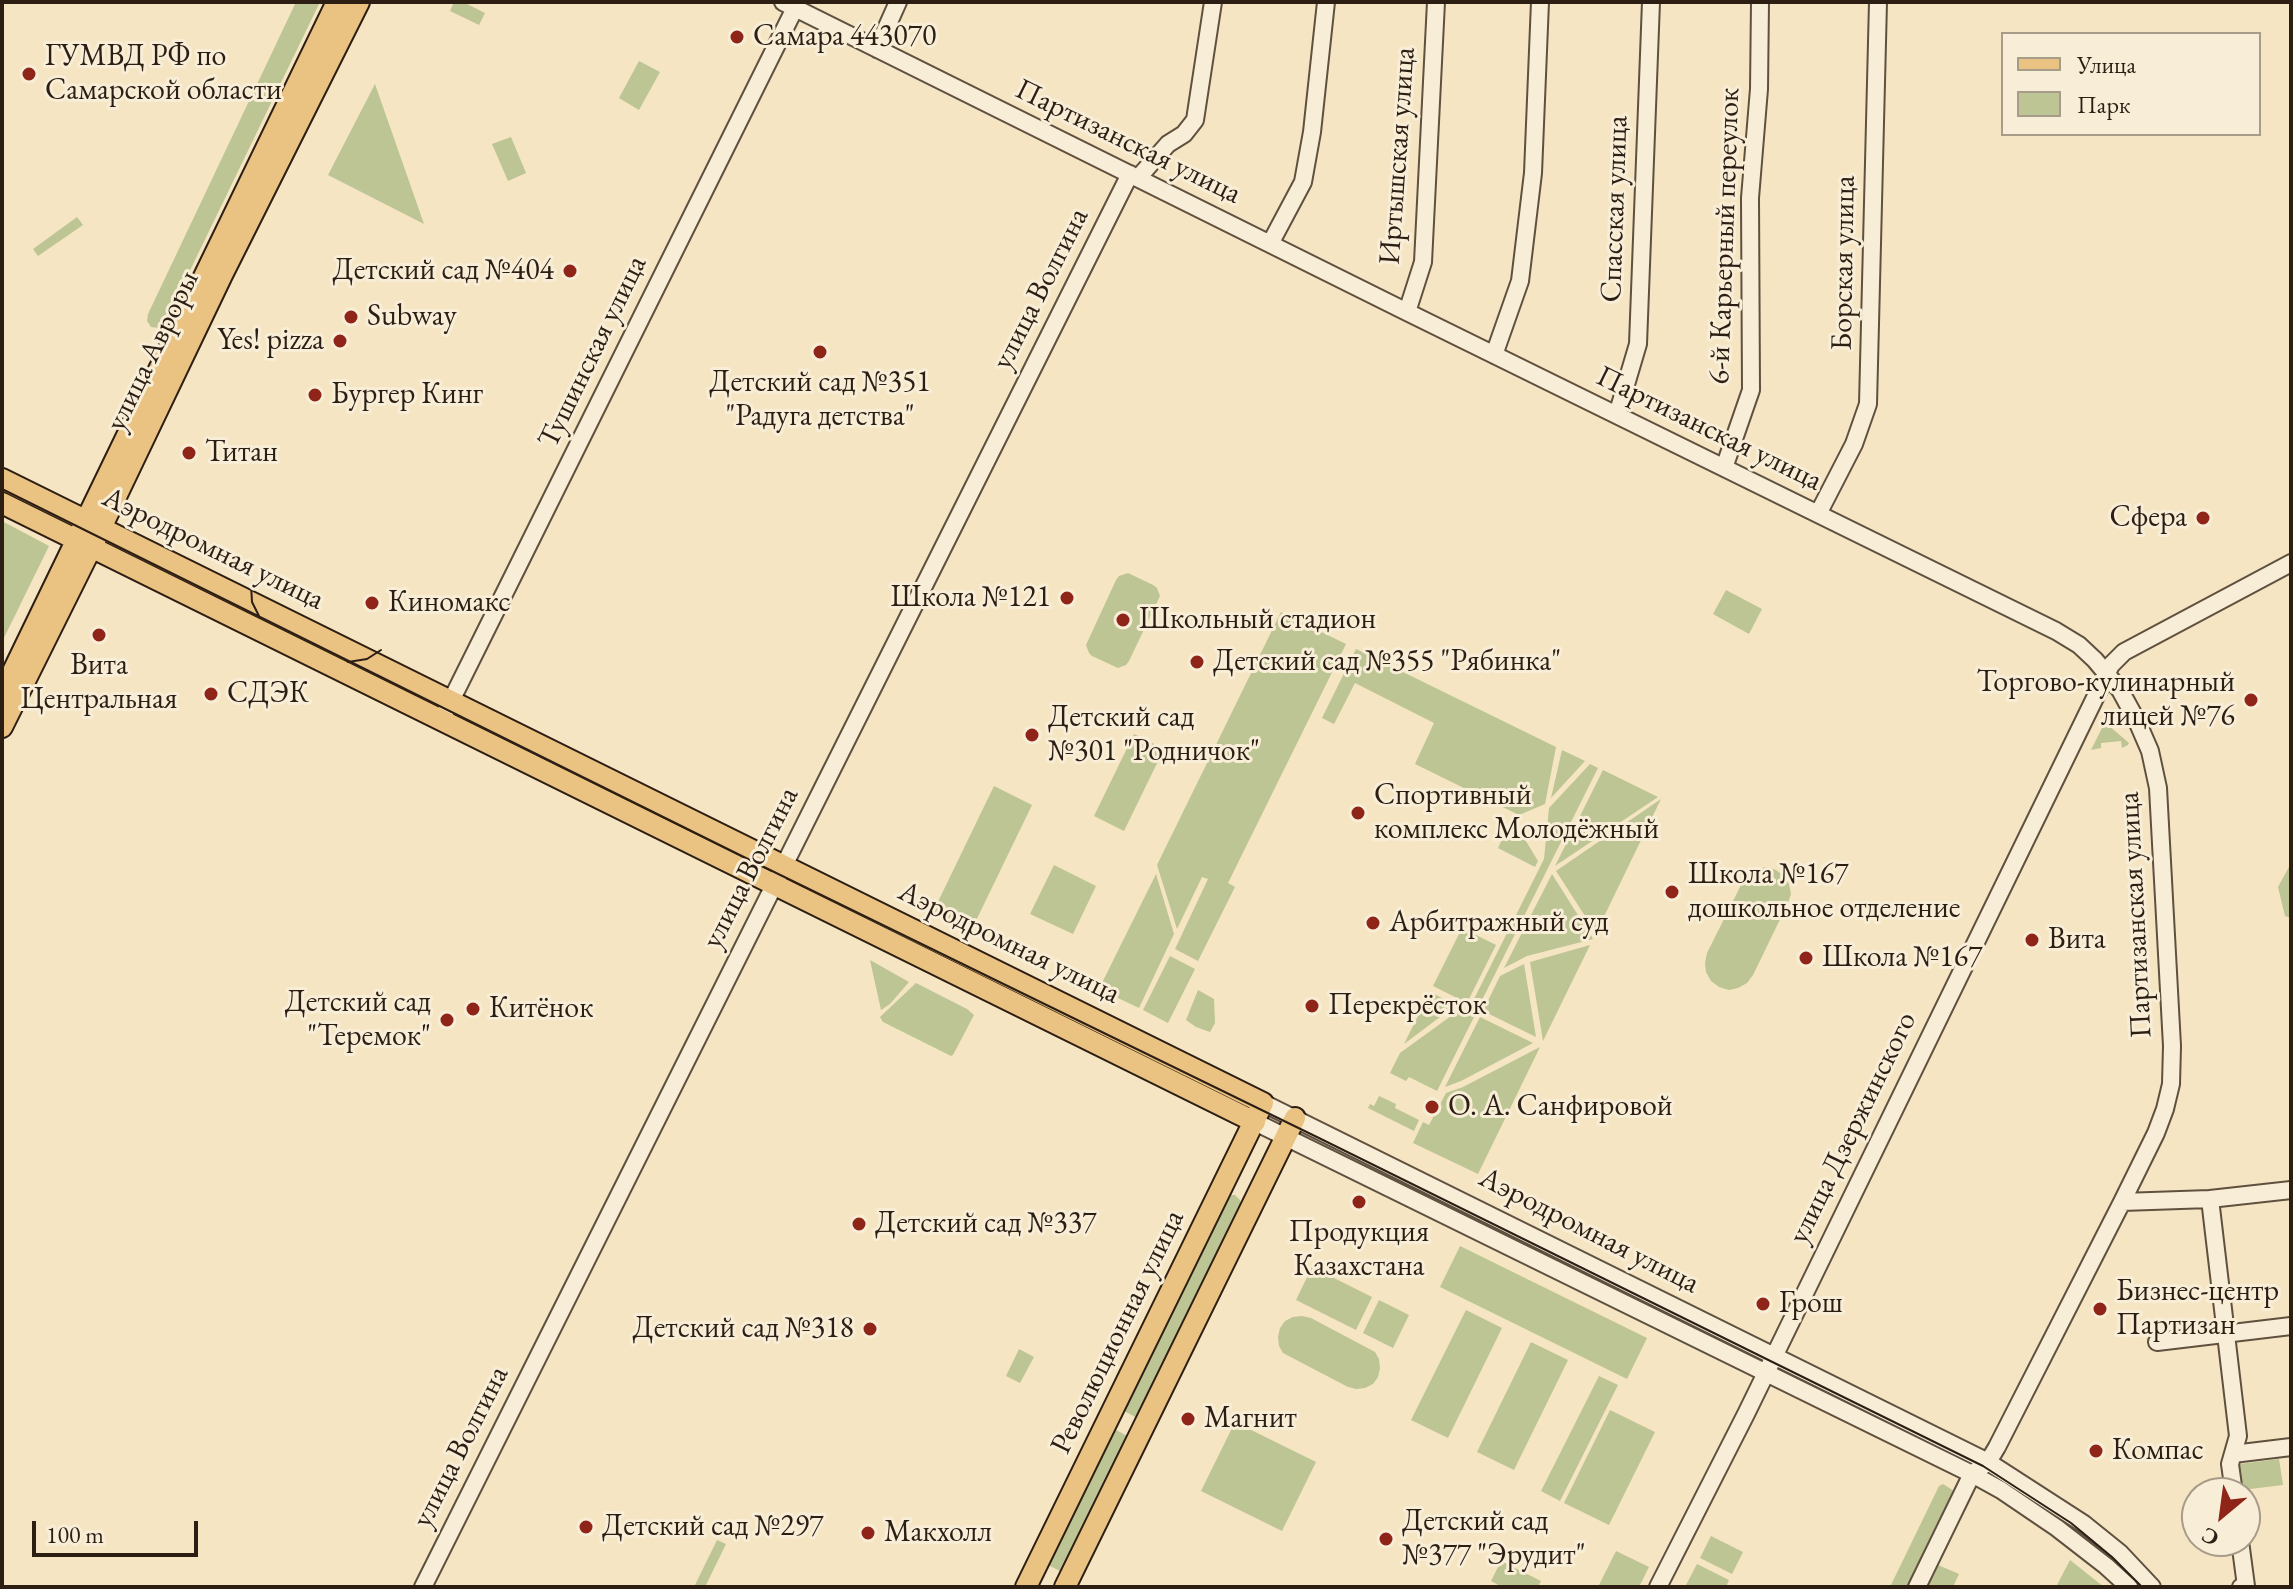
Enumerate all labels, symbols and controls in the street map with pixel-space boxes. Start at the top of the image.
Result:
place label: Самара 443070 [753,19,936,55]
marker: Самара 443070 [728,28,746,46]
legend [2001,32,2261,136]
place label: ГУМВД РФ по Самарской области [45,39,282,110]
street label: Иртышская улица [1372,46,1424,266]
text: Улица [2077,49,2136,80]
marker: ГУМВД РФ по Самарской области [20,65,38,83]
street label: Партизанская улица [1009,72,1247,212]
street label: 6-й Карьерный переулок [1702,87,1748,385]
text: Парк [2077,89,2130,120]
street label: Спасская улица [1594,115,1636,303]
street label: Борская улица [1824,175,1864,351]
street label: улица Волгина [985,202,1097,376]
street label: Тушинская улица [531,250,655,454]
place label: Детский сад №404 [332,253,554,289]
marker: Детский сад №404 [561,262,579,280]
street label: улица Авроры [99,265,207,437]
place label: Subway [367,299,457,335]
marker: Subway [342,308,360,326]
place label: Yes! pizza [217,323,324,359]
marker: Yes! pizza [331,332,349,350]
marker: Детский сад №351 "Радуга детства" [811,343,829,361]
street label: Партизанская улица [1590,359,1828,499]
place label: Детский сад №351 "Радуга детства" [709,365,931,436]
place label: Бургер Кинг [331,377,483,413]
marker: Бургер Кинг [306,386,324,404]
place label: Титан [205,435,278,471]
marker: Титан [180,444,198,462]
street label: Аэродромная улица [96,480,330,618]
place label: Сфера [2110,500,2187,536]
marker: Сфера [2194,509,2212,527]
place label: Школа №121 [891,580,1051,616]
place label: Киномакс [388,585,511,621]
marker: Школа №121 [1058,589,1076,607]
marker: Киномакс [363,594,381,612]
place label: Школьный стадион [1139,602,1376,638]
marker: Школьный стадион [1114,611,1132,629]
marker: Вита Центральная [90,626,108,644]
place label: Детский сад №355 "Рябинка" [1213,644,1561,680]
place label: Вита Центральная [21,648,177,718]
marker: Детский сад №355 "Рябинка" [1188,653,1206,671]
place label: Торгово-кулинарный лицей №76 [1976,665,2235,736]
place label: СДЭК [227,676,309,712]
marker: СДЭК [202,685,220,703]
marker: Торгово-кулинарный лицей №76 [2242,691,2260,709]
place label: Детский сад №301 "Родничок" [1048,700,1260,770]
marker: Детский сад №301 "Родничок" [1023,726,1041,744]
place label: Спортивный комплекс Молодёжный [1374,778,1659,848]
street label: улица Волгина [695,781,807,955]
street label: Партизанская улица [2112,791,2160,1039]
marker: Спортивный комплекс Молодёжный [1349,804,1367,822]
place label: Школа №167 дошкольное отделение [1688,857,1960,928]
street label: Аэродромная улица [892,874,1126,1012]
marker: Школа №167 дошкольное отделение [1663,883,1681,901]
place label: Арбитражный суд [1389,905,1609,941]
marker: Арбитражный суд [1364,914,1382,932]
place label: Вита [2048,922,2106,958]
marker: Вита [2023,931,2041,949]
place label: Школа №167 [1822,940,1982,976]
marker: Школа №167 [1797,949,1815,967]
place label: Детский сад "Теремок" [285,985,431,1056]
place label: Перекрёсток [1328,988,1487,1024]
place label: Китёнок [489,991,593,1027]
marker: Перекрёсток [1303,997,1321,1015]
marker: Китёнок [464,1000,482,1018]
street label: улица Дзержинского [1781,1006,1925,1250]
marker: Детский сад "Теремок" [438,1011,456,1029]
place label: О. А. Санфировой [1448,1089,1673,1125]
marker: О. А. Санфировой [1423,1098,1441,1116]
street label: Аэродромная улица [1473,1160,1705,1302]
marker: Продукция Казахстана [1350,1193,1368,1211]
street label: Революционная улица [1043,1204,1193,1460]
place label: Детский сад №337 [875,1206,1097,1242]
marker: Детский сад №337 [850,1215,868,1233]
place label: Продукция Казахстана [1289,1215,1429,1286]
place label: Бизнес-центр Партизан [2116,1274,2279,1344]
place label: Грош [1779,1286,1843,1322]
marker: Грош [1754,1295,1772,1313]
marker: Бизнес-центр Партизан [2091,1300,2109,1318]
place label: Детский сад №318 [632,1311,854,1347]
marker: Детский сад №318 [861,1320,879,1338]
street label: улица Волгина [405,1360,517,1534]
place label: Магнит [1204,1401,1297,1437]
marker: Магнит [1179,1410,1197,1428]
place label: Компас [2112,1433,2204,1469]
marker: Компас [2087,1442,2105,1460]
north arrow [2181,1477,2261,1557]
place label: Детский сад №377 "Эрудит" [1402,1504,1586,1574]
scale bar [36,1505,202,1555]
place label: Детский сад №297 [602,1509,824,1545]
place label: Макхолл [884,1515,992,1551]
marker: Детский сад №297 [577,1518,595,1536]
text: 100 m [46,1519,104,1550]
text: С [2196,1520,2224,1553]
marker: Макхолл [859,1524,877,1542]
marker: Детский сад №377 "Эрудит" [1377,1530,1395,1548]

